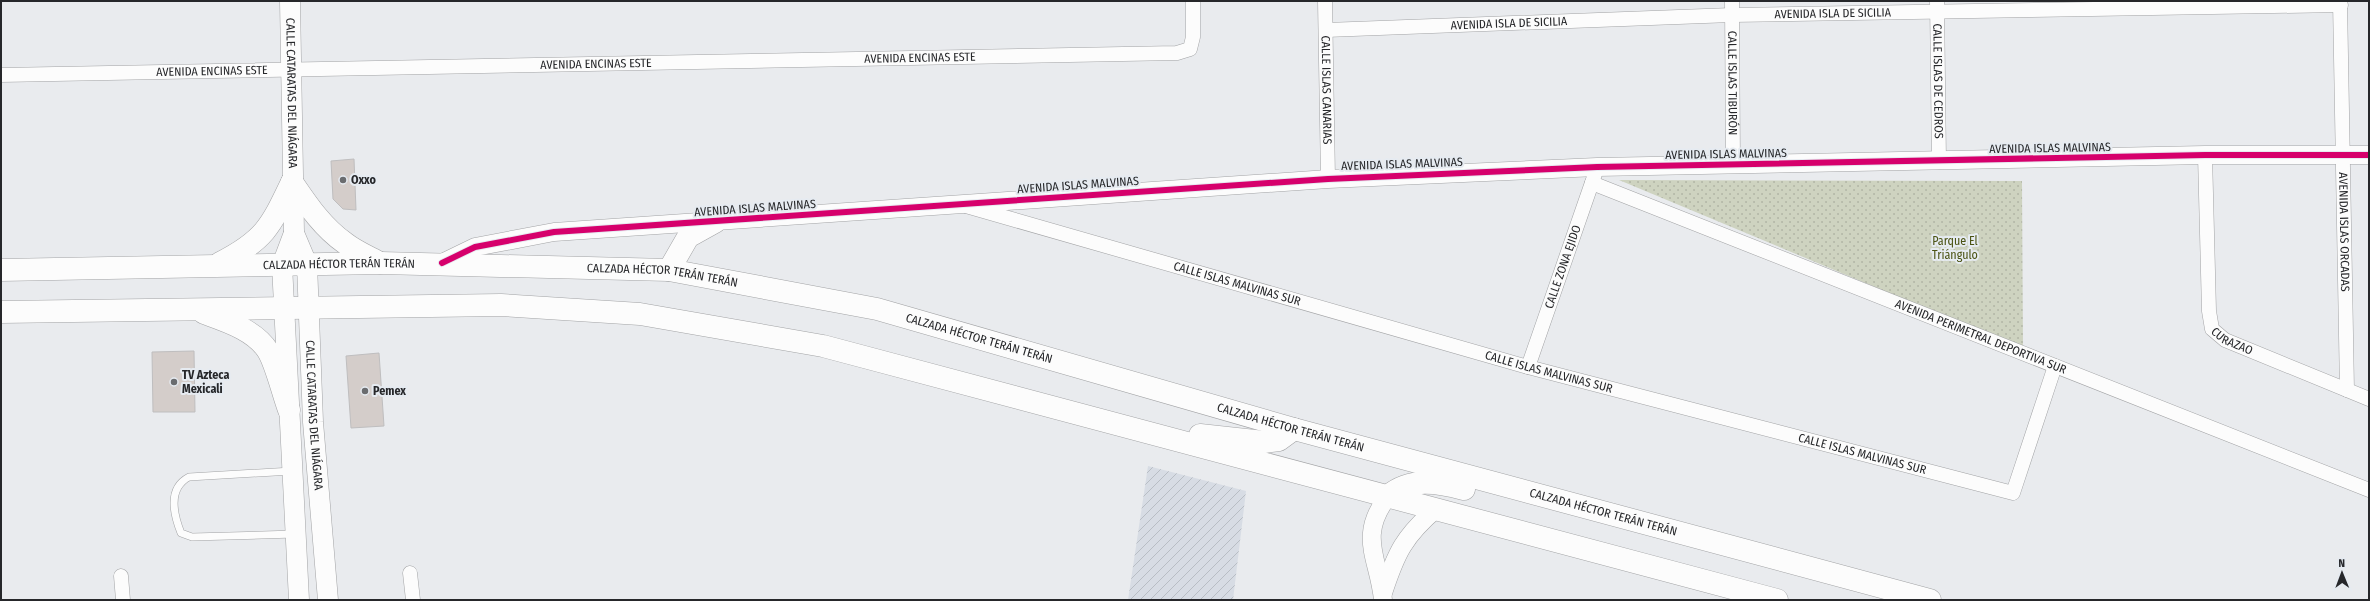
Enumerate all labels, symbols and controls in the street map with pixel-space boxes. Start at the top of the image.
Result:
street label: AVENIDA ISLA DE SICILIA [1774,5,1892,21]
street label: AVENIDA ISLA DE SICILIA [1450,14,1568,32]
street label: CALLE CATARATAS DEL NIÁGARA [283,18,300,169]
street label: CALLE ISLAS DE CEDROS [1930,23,1946,139]
street label: CALLE ISLAS TIBURÓN [1725,31,1741,135]
street label: CALLE ISLAS CANARIAS [1319,35,1334,145]
street label: AVENIDA ENCINAS ESTE [864,50,976,66]
street label: AVENIDA ENCINAS ESTE [540,56,652,72]
street label: AVENIDA ENCINAS ESTE [156,63,268,79]
street label: AVENIDA ISLAS MALVINAS [1989,140,2111,156]
street label: AVENIDA ISLAS MALVINAS [1665,146,1787,162]
street label: AVENIDA ISLAS MALVINAS [1341,155,1463,173]
street label: AVENIDA ISLAS ORCADAS [2336,172,2352,292]
place label: Oxxo [351,173,377,187]
street label: AVENIDA ISLAS MALVINAS [1017,174,1139,196]
marker: Oxxo [338,175,348,185]
street label: AVENIDA ISLAS MALVINAS [694,197,816,219]
street label: CALLE ZONA EJIDO [1542,223,1584,310]
park label: Parque El Triángulo [1932,234,1978,262]
street label: CALZADA HÉCTOR TERÁN TERÁN [263,255,415,272]
street label: CALLE ISLAS MALVINAS SUR [1172,259,1303,309]
street label: CALZADA HÉCTOR TERÁN TERÁN [587,261,739,290]
street label: AVENIDA PERIMETRAL DEPORTIVA SUR [1893,296,2069,377]
street label: CALZADA HÉCTOR TERÁN TERÁN [904,311,1054,366]
street label: CURAZAO [2208,324,2255,358]
street label: CALLE CATARATAS DEL NIÁGARA [303,340,326,492]
street label: CALLE ISLAS MALVINAS SUR [1483,348,1615,396]
place label: TV Azteca Mexicali [182,368,229,396]
marker: TV Azteca Mexicali [169,377,179,387]
place label: Pemex [373,384,406,398]
marker: Pemex [360,386,370,396]
street label: CALZADA HÉCTOR TERÁN TERÁN [1215,400,1366,455]
street label: CALLE ISLAS MALVINAS SUR [1797,431,1928,477]
street label: CALZADA HÉCTOR TERÁN TERÁN [1528,486,1679,539]
north arrow [2322,553,2362,593]
text: N [2338,557,2345,570]

